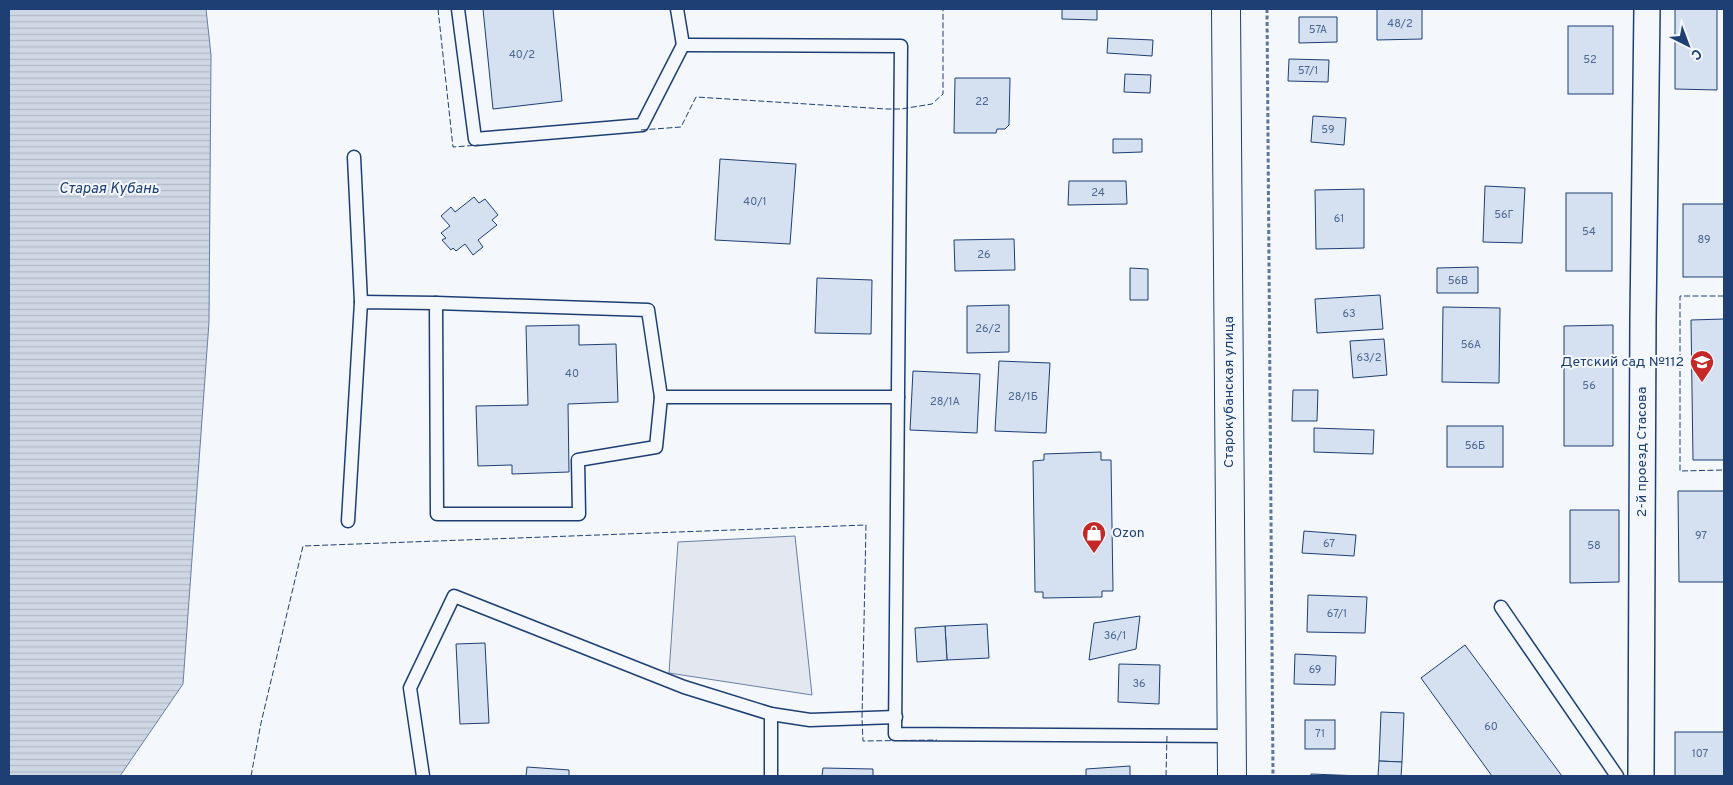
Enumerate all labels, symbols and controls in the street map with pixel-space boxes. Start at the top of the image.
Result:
house number: 48/2 [1387,17,1413,31]
north arrow [1663,20,1713,70]
house number: 57А [1309,23,1327,37]
text: С [1687,44,1705,63]
house number: 40/2 [509,48,535,62]
house number: 52 [1583,53,1597,67]
house number: 57/1 [1298,64,1318,78]
house number: 22 [975,95,989,109]
house number: 59 [1321,123,1335,137]
water label: Старая Кубань [59,180,159,199]
house number: 24 [1091,186,1105,200]
house number: 40/1 [743,195,767,209]
house number: 56Г [1494,208,1514,222]
house number: 61 [1334,212,1344,226]
house number: 54 [1582,225,1596,239]
house number: 89 [1697,233,1711,247]
house number: 26 [977,248,991,262]
house number: 56В [1448,274,1468,288]
house number: 63 [1342,307,1356,321]
street label: Старокубанская улица [1221,316,1238,468]
house number: 26/2 [975,322,1001,336]
house number: 56А [1461,338,1481,352]
school or university icon: Детский сад №112 [1689,349,1715,383]
house number: 63/2 [1357,351,1381,365]
place label: Детский сад №112 [1561,354,1684,371]
house number: 40 [565,367,579,381]
house number: 56 [1582,379,1596,393]
street label: 2-й проезд Стасова [1634,387,1651,517]
house number: 28/1Б [1008,390,1038,404]
house number: 28/1А [930,395,960,409]
house number: 56Б [1465,439,1485,453]
shop icon: Ozon [1081,520,1107,554]
place label: Ozon [1112,525,1145,542]
house number: 97 [1695,529,1707,543]
house number: 67 [1323,537,1335,551]
house number: 58 [1587,539,1601,553]
house number: 67/1 [1327,607,1347,621]
house number: 36/1 [1104,629,1126,643]
house number: 69 [1309,663,1321,677]
house number: 36 [1132,677,1146,691]
house number: 60 [1484,720,1498,734]
house number: 71 [1315,727,1325,741]
house number: 107 [1692,747,1709,761]

